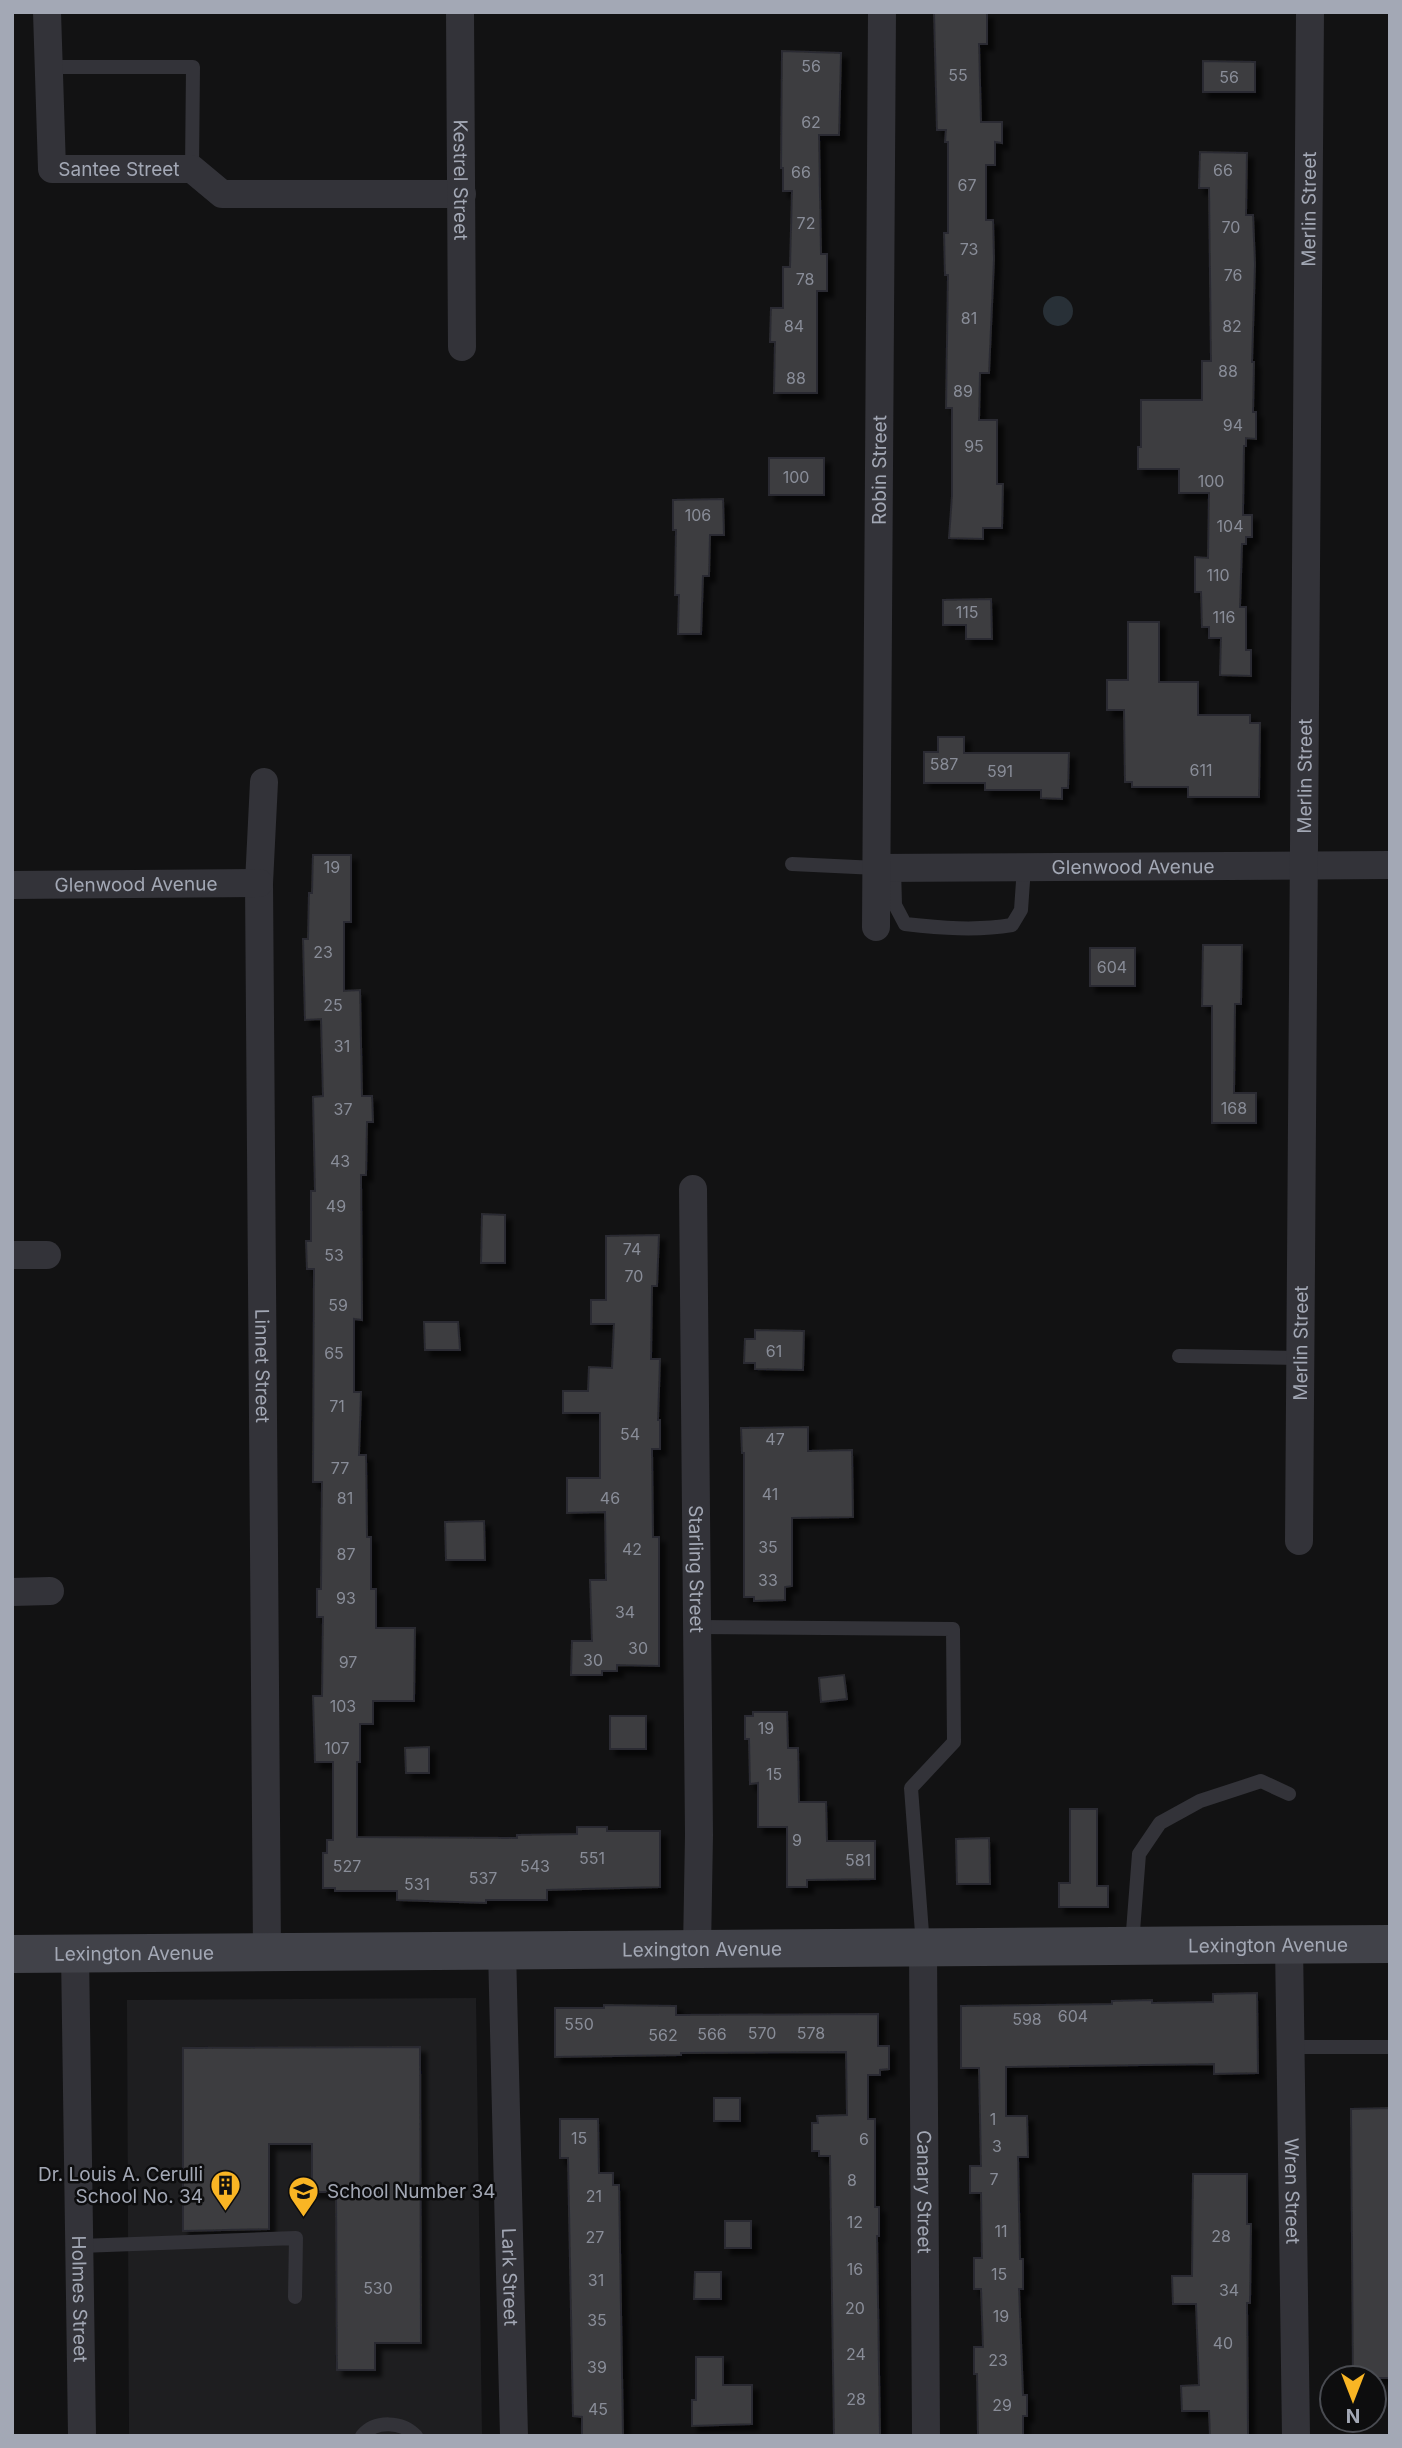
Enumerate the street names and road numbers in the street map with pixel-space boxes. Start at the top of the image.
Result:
street label: Kestrel Street [449,120,472,240]
street label: Merlin Street [1297,151,1321,267]
street label: Santee Street [58,158,180,181]
street label: Robin Street [868,415,891,525]
street label: Merlin Street [1293,718,1317,834]
street label: Glenwood Avenue [1051,855,1215,879]
street label: Glenwood Avenue [54,872,218,897]
street label: Merlin Street [1289,1285,1313,1401]
street label: Linnet Street [250,1309,274,1423]
street label: Starling Street [684,1505,708,1633]
street label: Lexington Avenue [1188,1933,1348,1957]
street label: Lexington Avenue [622,1937,782,1962]
street label: Lexington Avenue [54,1942,214,1966]
street label: Canary Street [912,2130,936,2254]
street label: Wren Street [1280,2138,1304,2244]
street label: Lark Street [497,2227,522,2326]
street label: Holmes Street [67,2235,92,2363]

